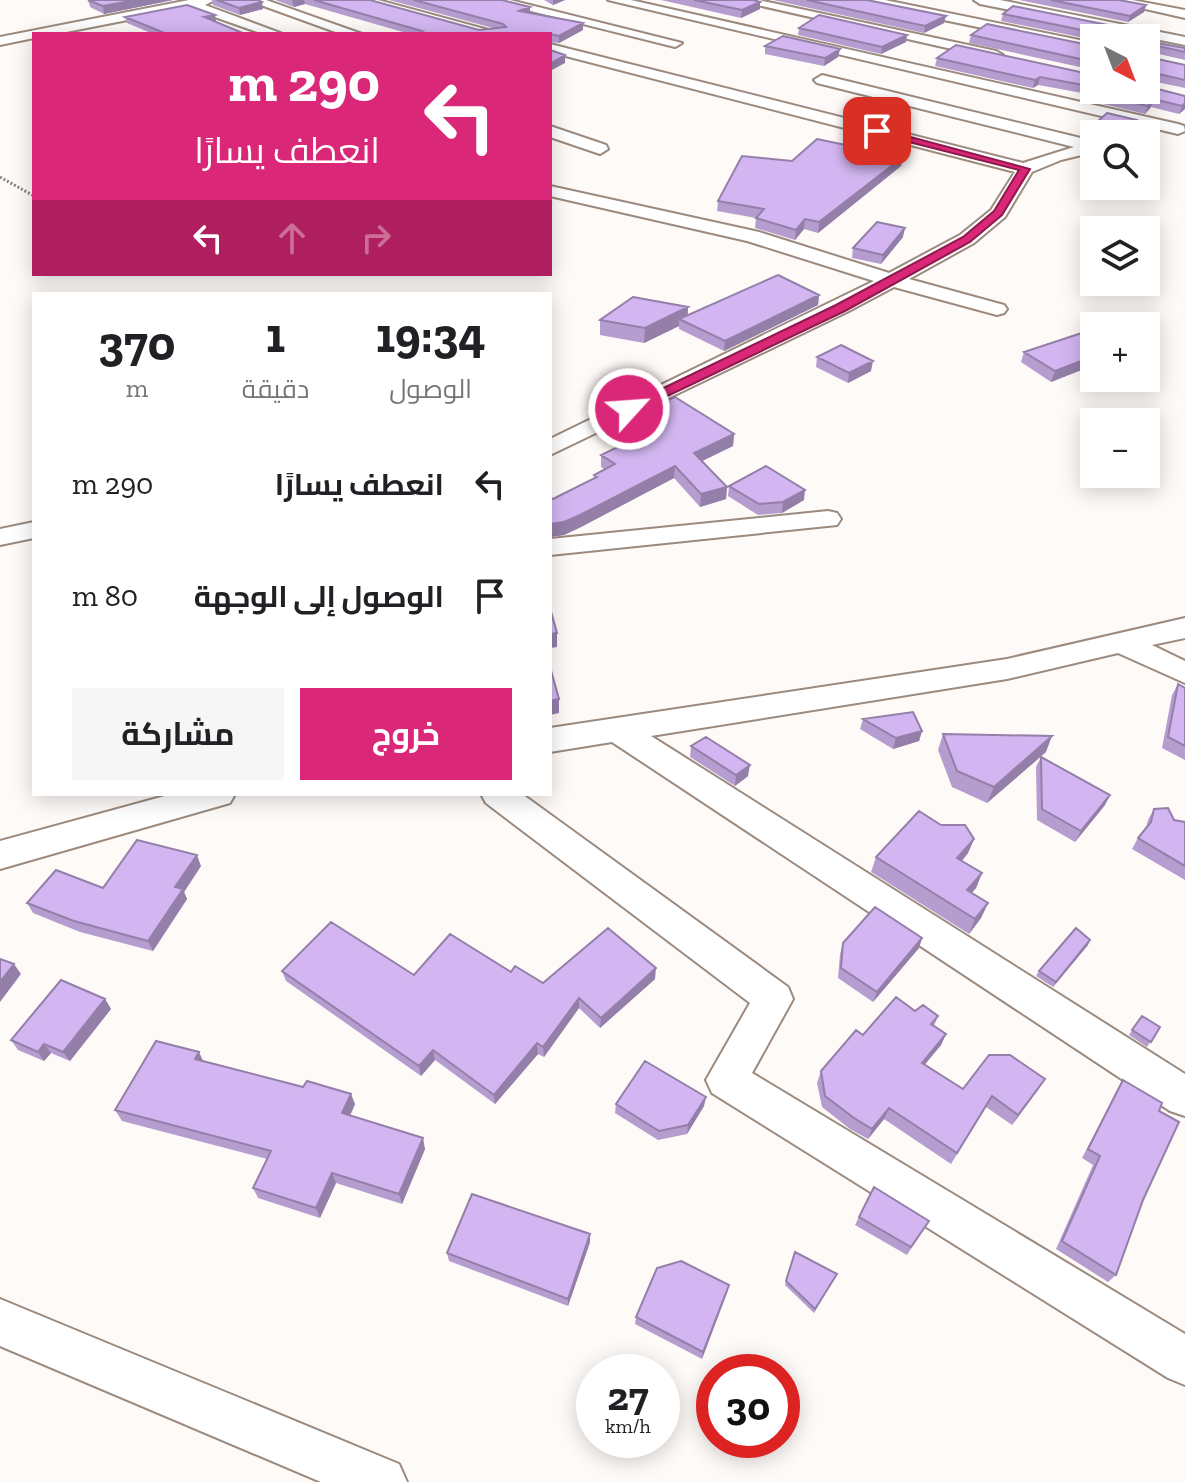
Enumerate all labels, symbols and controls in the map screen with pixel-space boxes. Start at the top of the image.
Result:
north arrow [1080,24,1160,104]
map controls [1080,24,1160,488]
text: 290 m [228,48,380,115]
icon: left [408,64,512,168]
pin [843,97,911,165]
icon: arrive [855,109,899,153]
button: search [1080,120,1160,200]
text: انعطف يسارًا [194,129,380,172]
icon: left [186,216,230,260]
icon: ahead [270,216,314,260]
icon: right [354,216,398,260]
button: layers [1080,216,1160,296]
text: 1 [266,307,285,364]
text: 19:34 [376,307,486,364]
button: + [1080,312,1160,392]
text: 370 [98,315,175,372]
position arrow [587,367,671,451]
text: m [126,372,148,404]
text: دقيقة [242,373,309,405]
text: الوصول [389,373,472,405]
button: − [1080,408,1160,488]
icon: left [468,462,512,506]
text: 290 m [72,466,153,502]
text: انعطف يسارًا [275,467,444,503]
icon: arrive [468,574,512,618]
text: 80 m [72,578,138,614]
text: الوصول إلى الوجهة [194,579,444,615]
button: مشاركة [72,688,284,780]
button: خروج [300,688,512,780]
speed limit sign: 30 [696,1354,800,1458]
text: 27 [607,1372,649,1420]
text: km/h [605,1414,651,1438]

